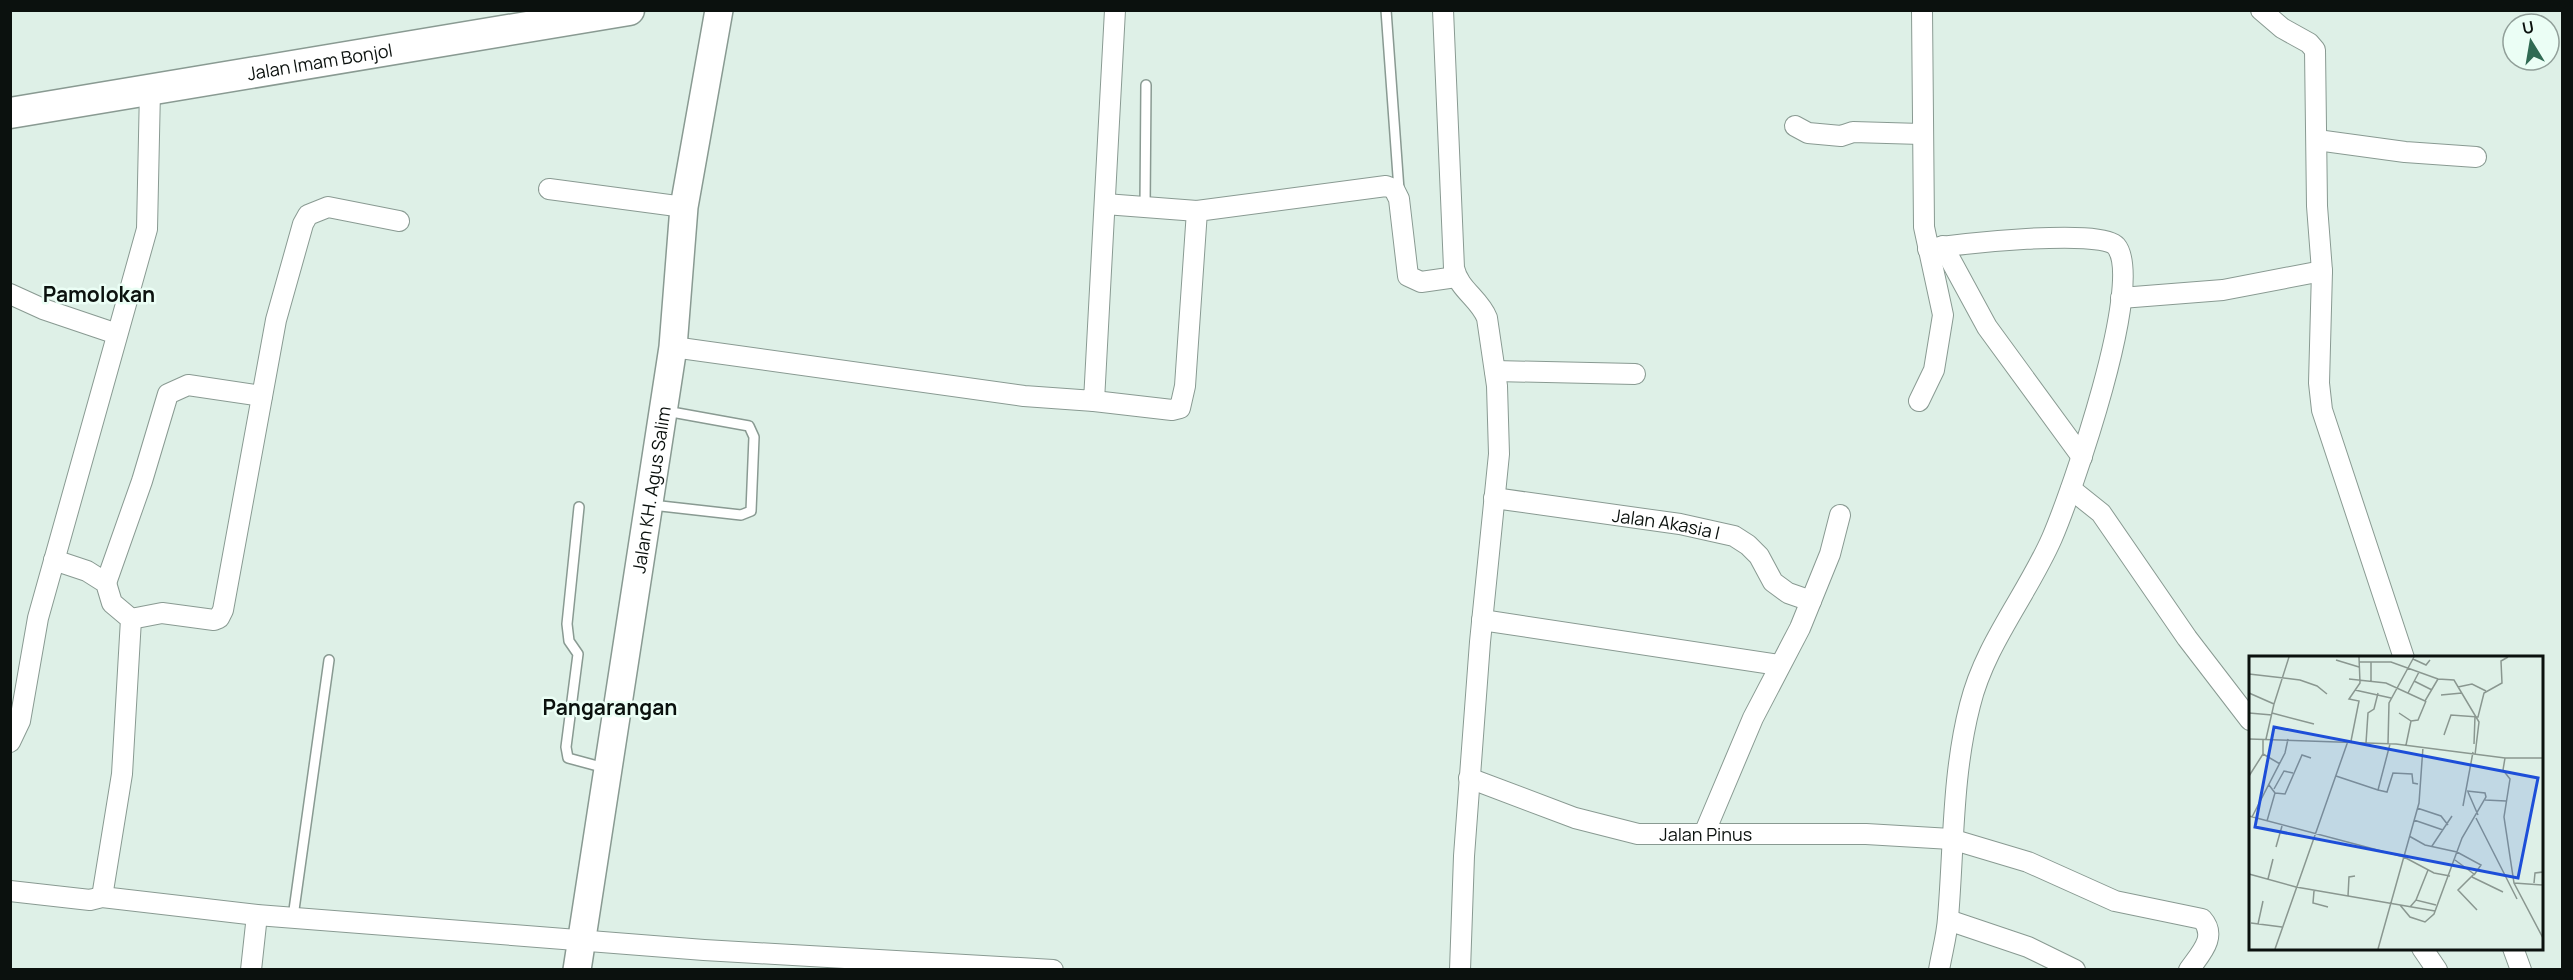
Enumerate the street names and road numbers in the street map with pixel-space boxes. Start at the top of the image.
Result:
street label: Jalan Imam Bonjol [245,38,394,85]
street label: Jalan KH. Agus Salim [626,404,676,575]
street label: Jalan Akasia I [1611,503,1722,545]
street label: Jalan Pinus [1659,822,1752,846]

